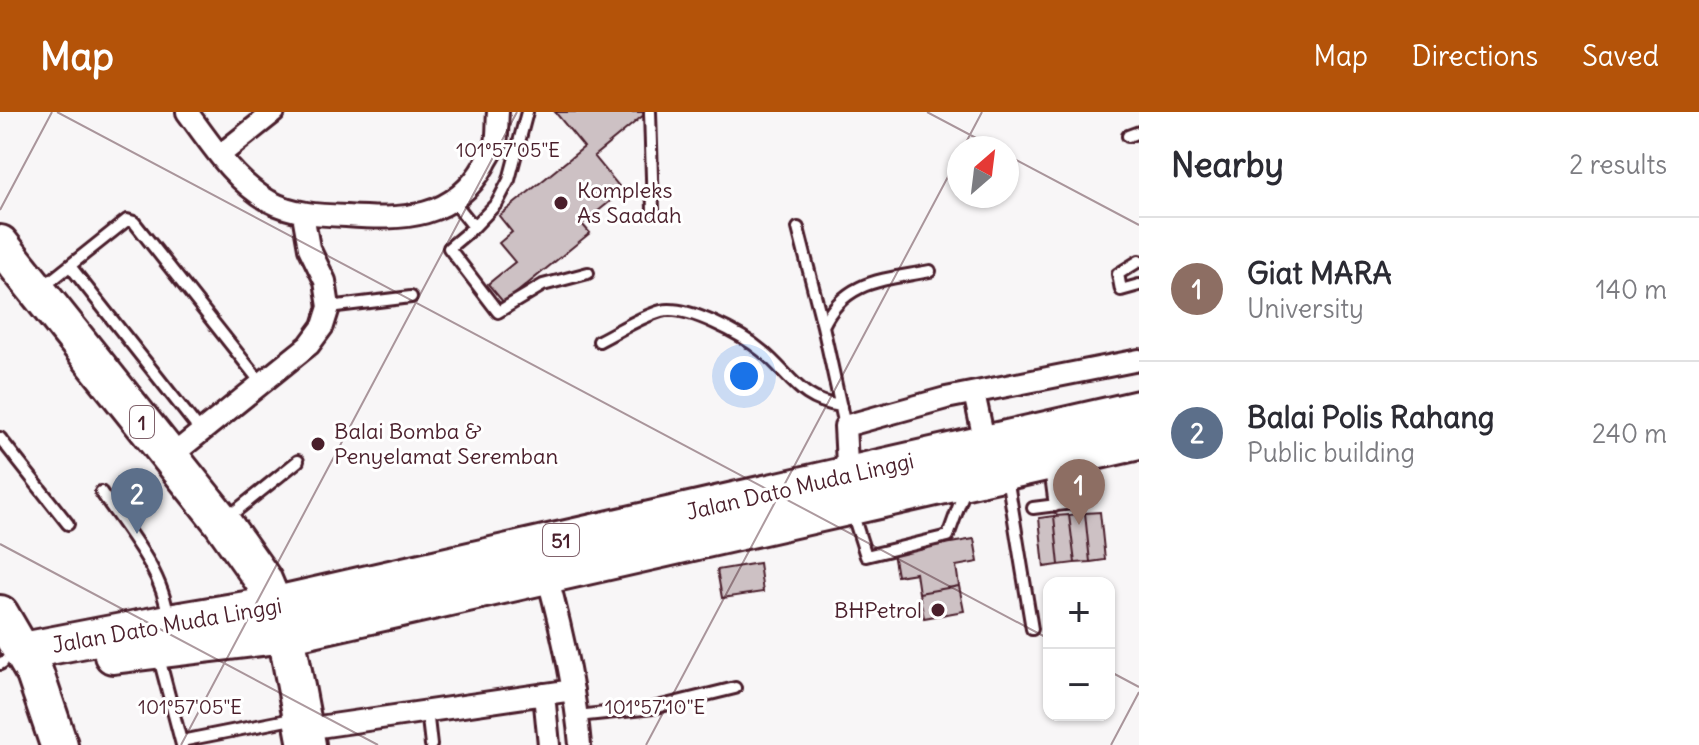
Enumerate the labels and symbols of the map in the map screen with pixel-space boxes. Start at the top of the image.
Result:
north arrow [947,136,1019,208]
text: 101°57'05"E [456,137,560,162]
place label: Kompleks As Saadah [577,176,682,229]
marker: Kompleks As Saadah [552,194,570,212]
your location [724,356,764,396]
road number: 1 [130,406,154,438]
place label: Balai Bomba & Penyelamat Seremban [334,417,558,470]
marker: Balai Bomba & Penyelamat Seremban [309,435,327,453]
street label: Jalan Dato Muda Linggi [684,446,916,526]
pin: 1 [1053,459,1105,525]
pin: 2 [111,468,163,534]
road number: 51 [543,524,579,556]
street label: Jalan Dato Muda Linggi [50,591,284,659]
place label: BHPetrol [834,596,922,624]
marker: BHPetrol [929,601,947,619]
text: 101°57'05"E [138,694,242,719]
text: 101°57'10"E [605,694,705,719]

